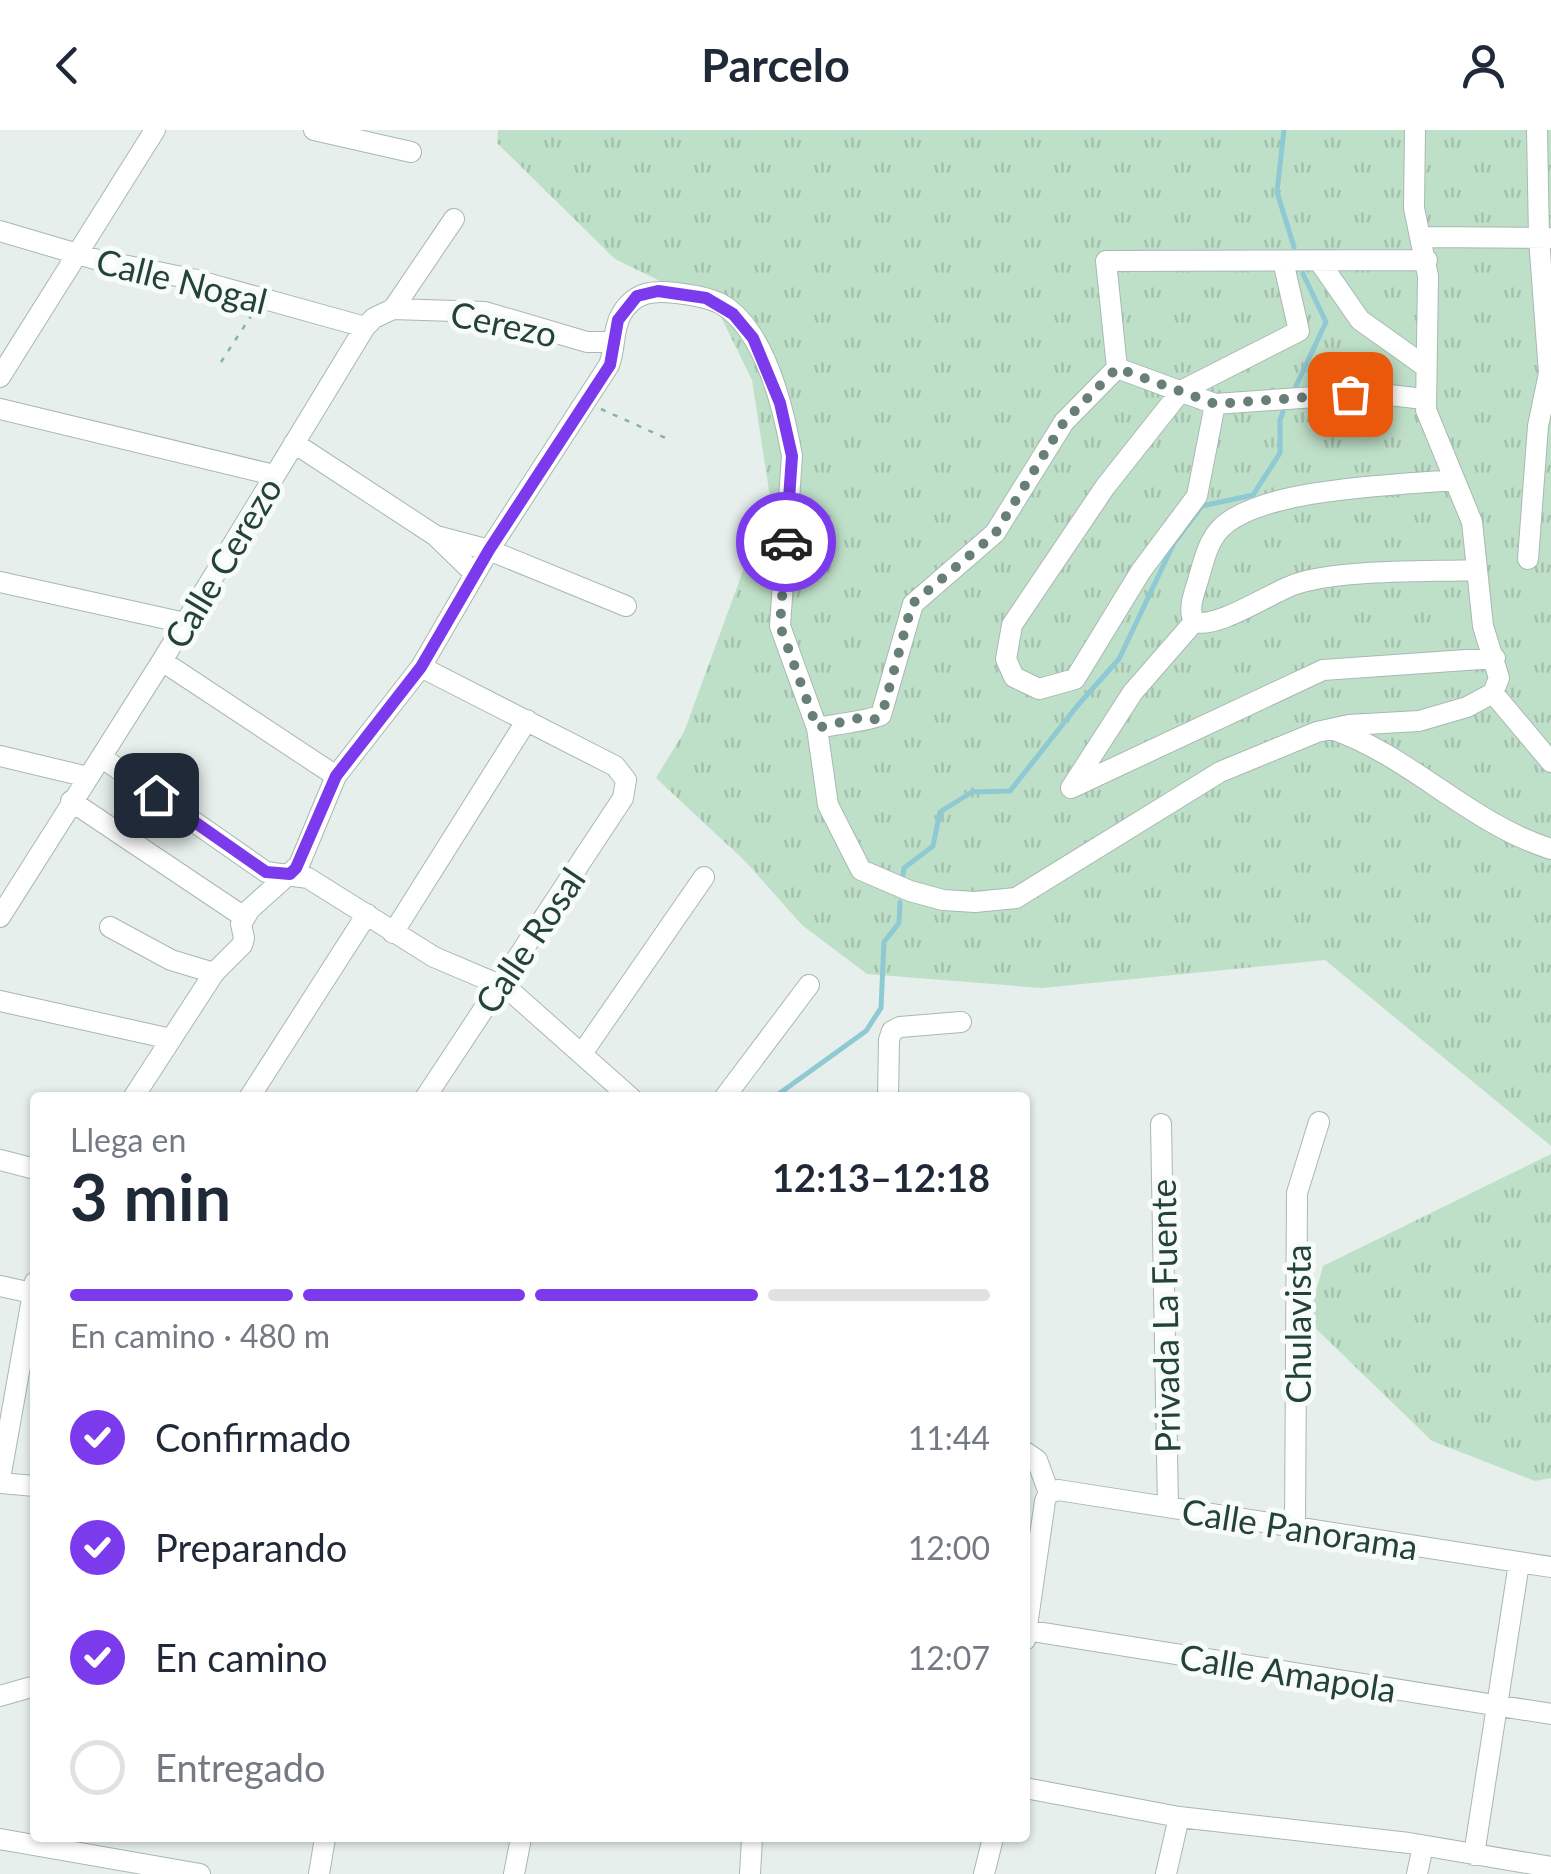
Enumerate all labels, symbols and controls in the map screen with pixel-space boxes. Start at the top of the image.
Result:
icon: back [40,38,95,93]
text: Parcelo [701,38,850,92]
icon: person [1456,38,1511,93]
street label: Calle Nogal [92,239,272,321]
street label: Cerezo [447,291,561,355]
pin [1308,352,1393,437]
icon: bag [1323,367,1378,422]
street label: Calle Cerezo [155,469,289,655]
courier [736,492,836,592]
icon: car [759,515,814,570]
pin [114,753,199,838]
icon: home [129,768,184,823]
street label: Calle Rosal [465,859,593,1021]
text: Llega en [70,1120,186,1159]
text: 12:13–12:18 [772,1154,990,1200]
text: 3 min [70,1157,231,1235]
street label: Privada La Fuente [1141,1179,1187,1453]
street label: Chulavista [1276,1244,1318,1404]
text: En camino · 480 m [70,1316,330,1355]
icon: check [70,1410,125,1465]
text: Confirmado [155,1414,351,1460]
text: 11:44 [908,1418,990,1457]
street label: Calle Panorama [1179,1489,1421,1567]
icon: check [70,1520,125,1575]
text: Preparando [155,1524,347,1570]
text: 12:00 [908,1528,990,1567]
icon: check [70,1630,125,1685]
text: En camino [155,1634,328,1680]
street label: Calle Amapola [1177,1634,1399,1710]
text: 12:07 [908,1638,990,1677]
text: Entregado [155,1744,326,1790]

